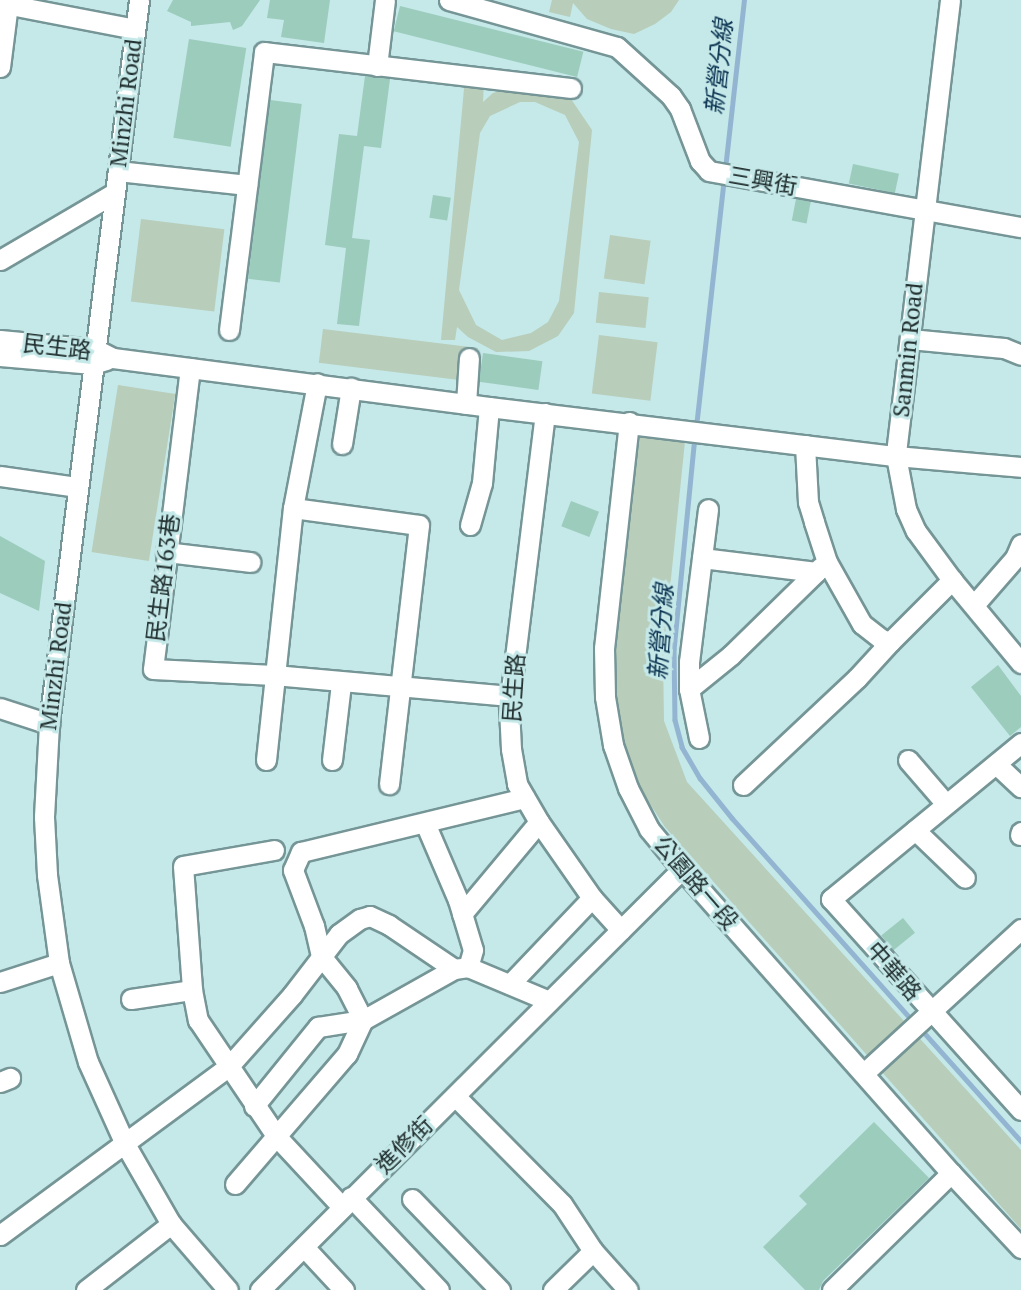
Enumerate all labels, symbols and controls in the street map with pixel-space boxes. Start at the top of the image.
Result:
water label: 新營分線 [700,18,738,116]
street label: Minzhi Road [104,37,148,169]
street label: 三興街 [727,161,799,201]
street label: Sanmin Road [887,281,929,419]
street label: 民生路 [21,329,93,365]
street label: 民生路163巷 [141,512,185,644]
water label: 新營分線 [643,583,679,681]
street label: Minzhi Road [34,600,78,732]
street label: 民生路 [498,653,530,723]
street label: 公園路一段 [648,831,744,935]
street label: 中華路 [861,936,927,1006]
street label: 進修街 [370,1111,438,1179]

